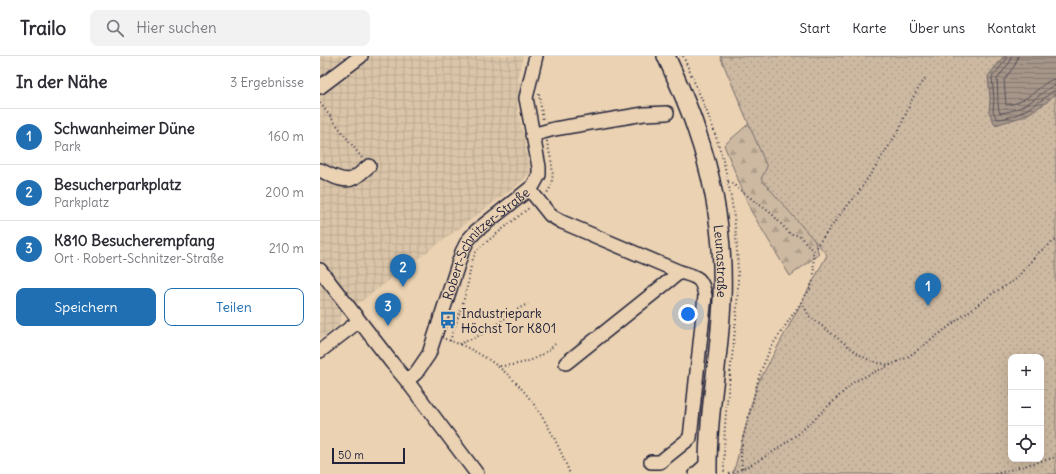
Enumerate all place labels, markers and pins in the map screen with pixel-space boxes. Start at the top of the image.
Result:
pin: 2 [390,254,416,287]
pin: 1 [915,273,941,306]
pin: 3 [375,293,401,326]
place label: Industriepark Höchst Tor K801 [461,305,556,337]
bus stop icon: Industriepark Höchst Tor K801 [438,310,458,330]

